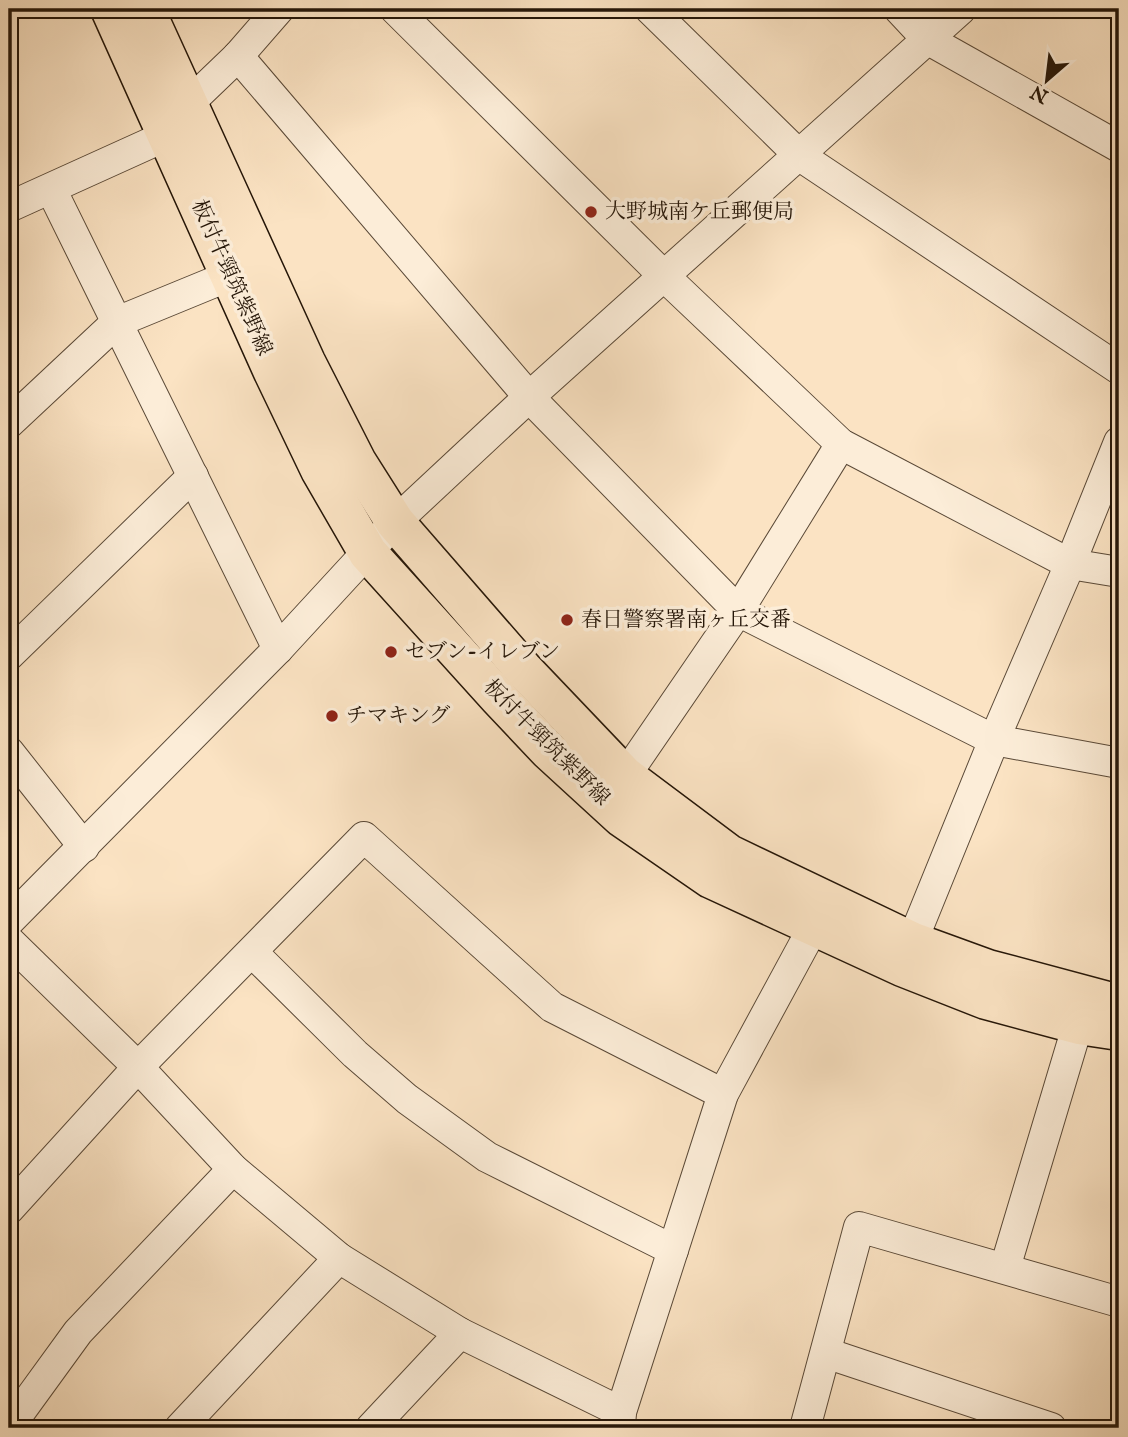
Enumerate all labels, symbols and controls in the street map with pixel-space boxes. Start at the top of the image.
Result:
north arrow [1012,46,1082,116]
text: N [1027,79,1054,108]
street label: 板付牛頸筑紫野線 [185,196,277,360]
place label: 大野城南ケ丘郵便局 [605,199,794,226]
marker: 大野城南ケ丘郵便局 [583,204,599,220]
place label: 春日警察署南ヶ丘交番 [581,607,791,634]
marker: 春日警察署南ヶ丘交番 [559,612,575,628]
place label: セブン-イレブン [405,639,560,666]
marker: セブン-イレブン [383,644,399,660]
street label: 板付牛頸筑紫野線 [477,674,615,812]
place label: チマキング [346,703,450,730]
marker: チマキング [324,708,340,724]

